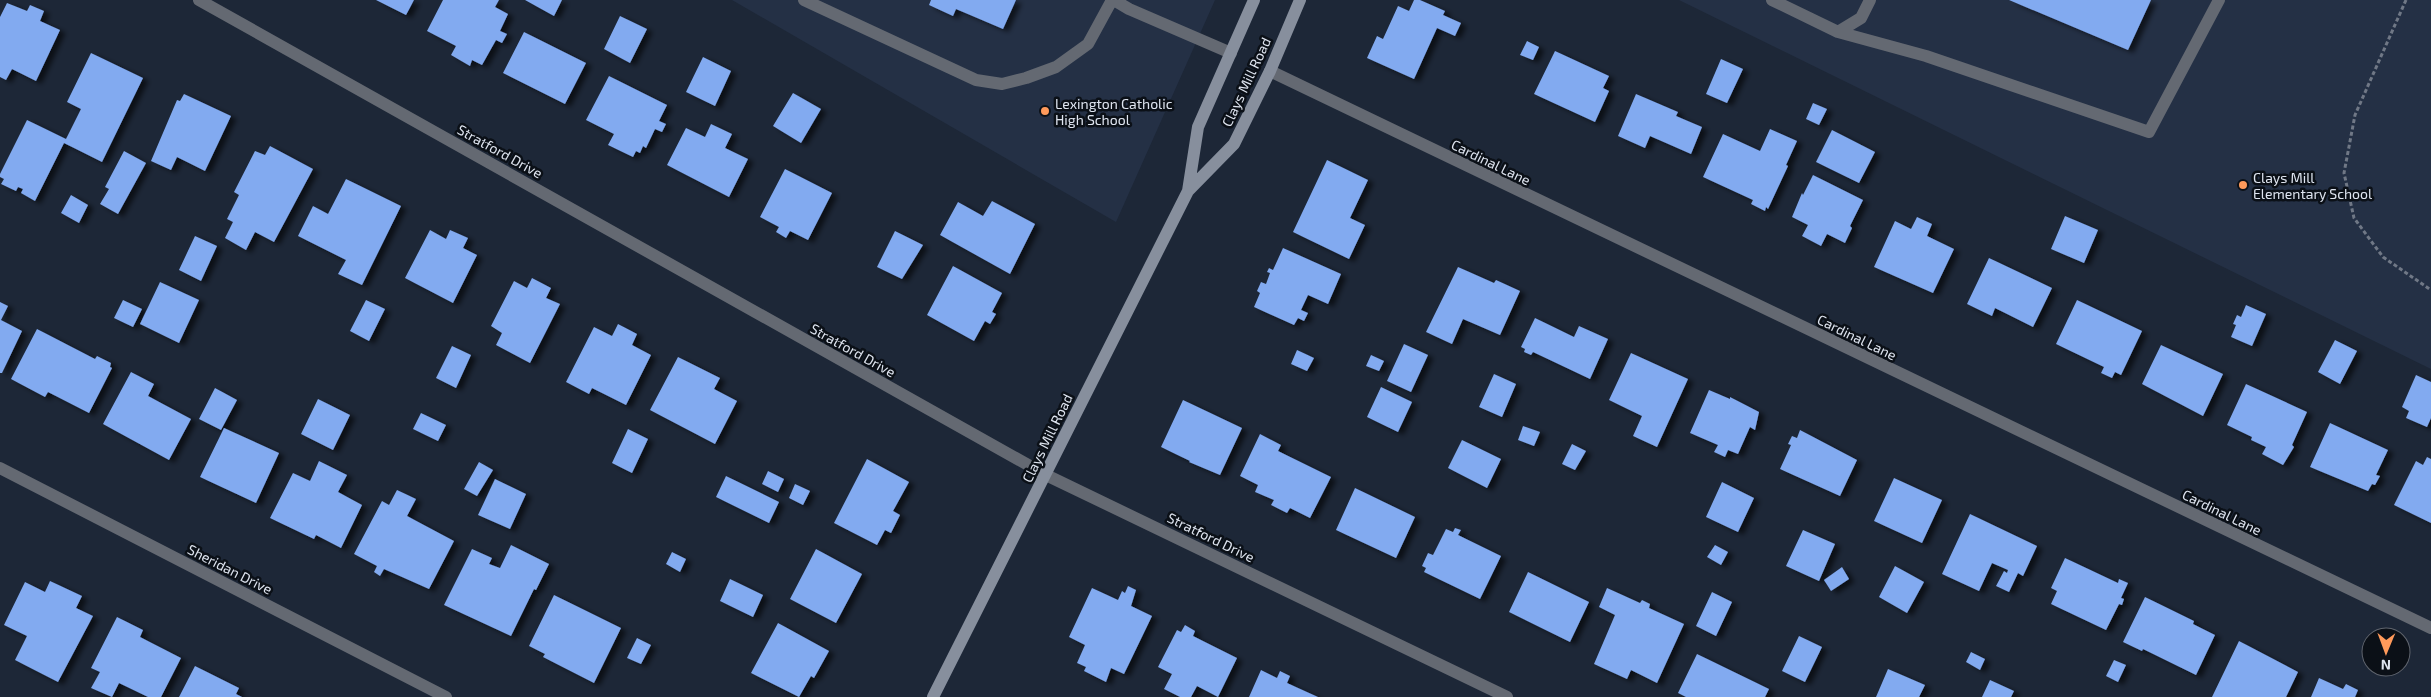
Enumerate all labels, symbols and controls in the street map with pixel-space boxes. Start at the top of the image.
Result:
street label: Clays Mill Road [1218,35,1274,129]
place label: Lexington Catholic High School [1055,95,1173,128]
marker: Lexington Catholic High School [1039,105,1051,117]
street label: Stratford Drive [454,121,546,181]
street label: Cardinal Lane [1449,136,1533,188]
place label: Clays Mill Elementary School [2253,169,2373,202]
marker: Clays Mill Elementary School [2237,179,2249,191]
street label: Cardinal Lane [1815,311,1899,363]
street label: Stratford Drive [807,320,899,380]
street label: Clays Mill Road [1018,391,1076,485]
street label: Cardinal Lane [2180,486,2264,538]
street label: Stratford Drive [1165,509,1257,565]
street label: Sheridan Drive [185,540,275,598]
north arrow [2361,627,2411,677]
text: N [2381,657,2391,674]

